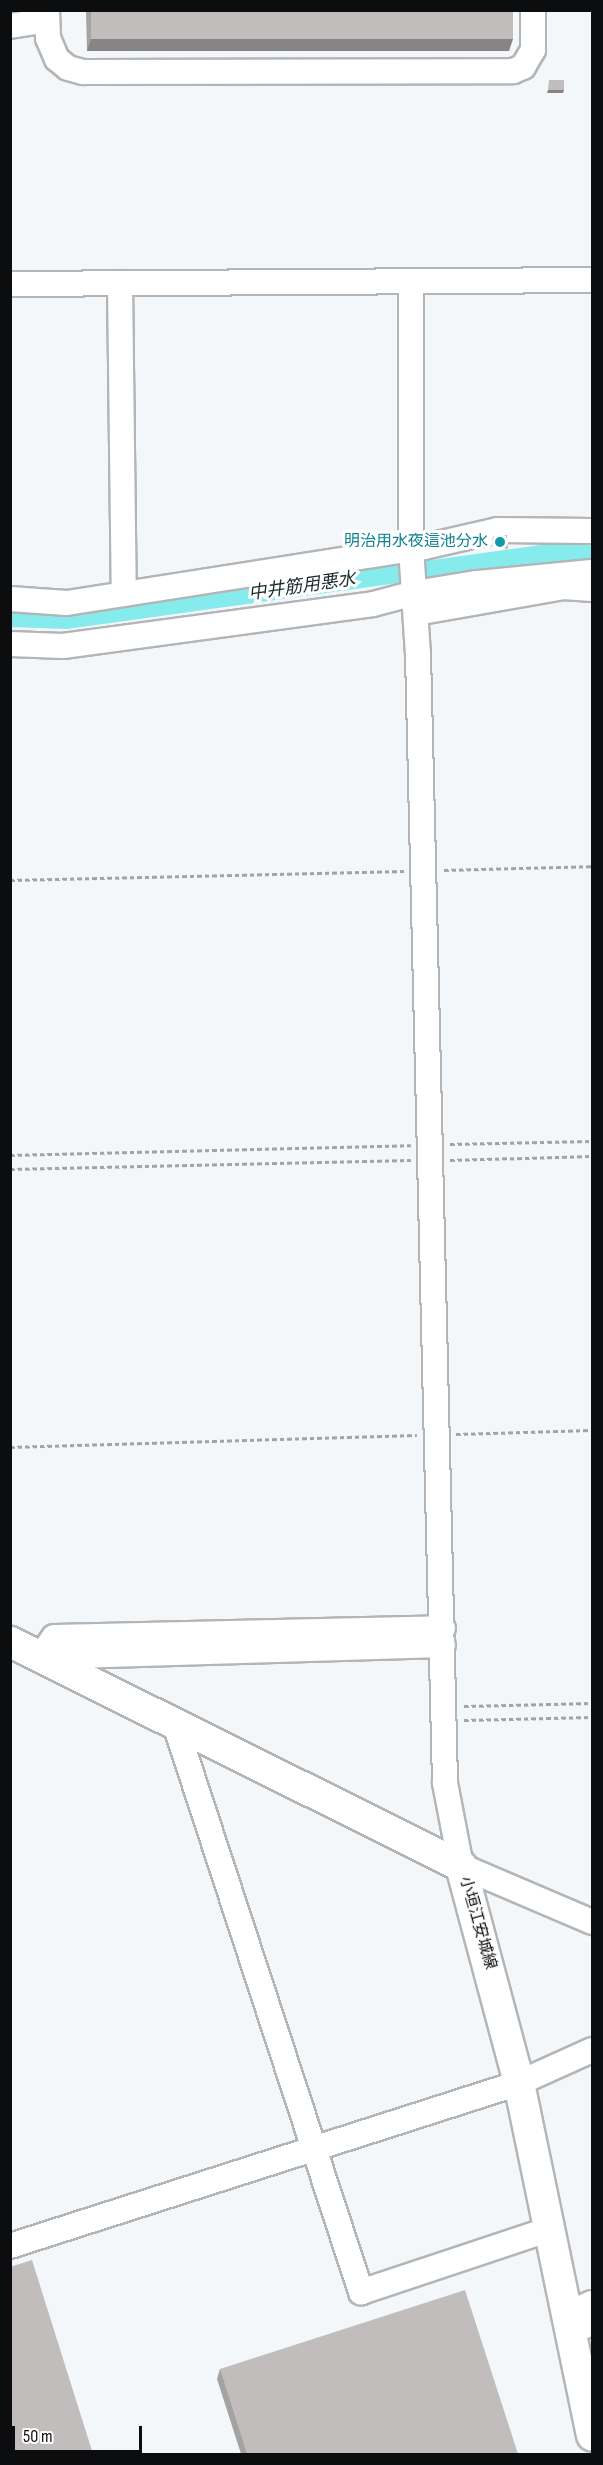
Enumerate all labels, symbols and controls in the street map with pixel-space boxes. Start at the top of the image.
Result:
place label: 明治用水夜這池分水 [344,532,488,552]
marker: 明治用水夜這池分水 [493,535,507,549]
water label: 中井筋用悪水 [247,569,357,605]
street label: 小垣江安城線 [455,1874,499,1972]
scale bar [15,2414,146,2452]
text: 50 m [23,2426,53,2447]

